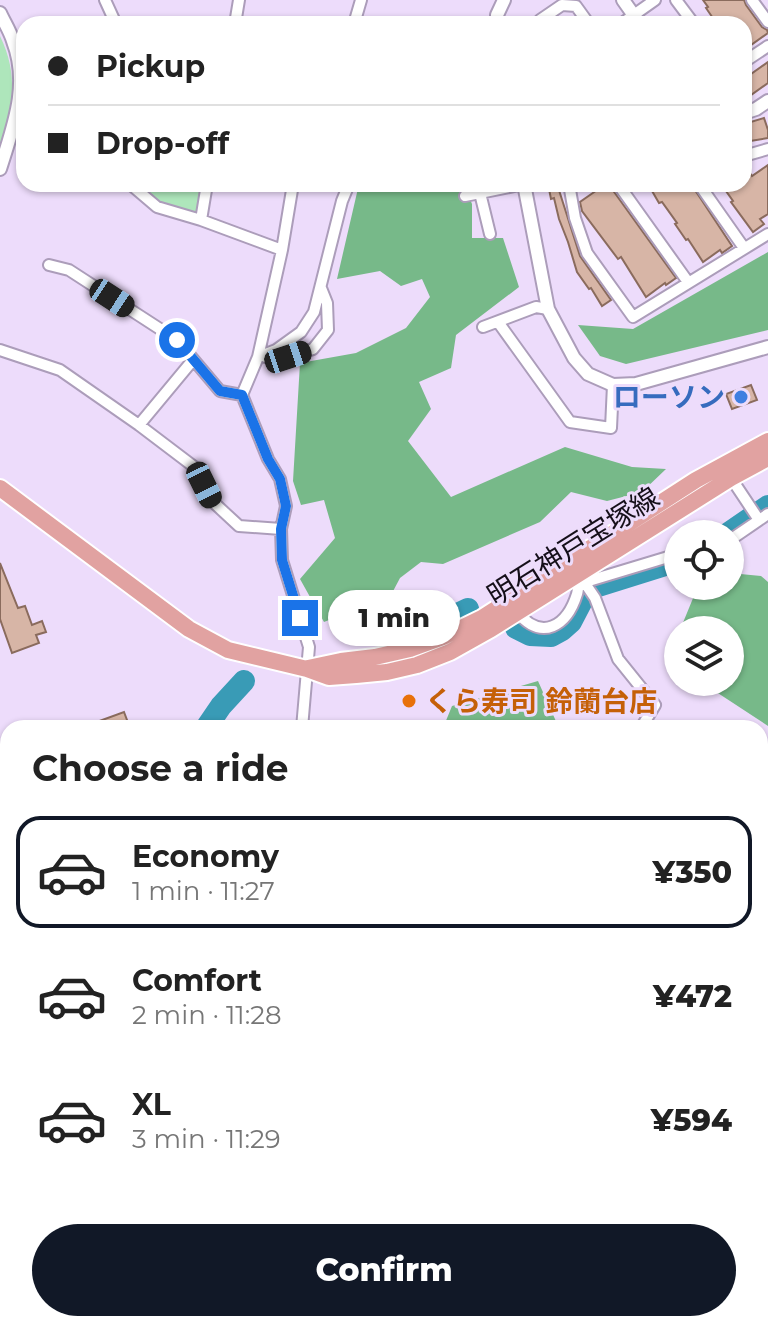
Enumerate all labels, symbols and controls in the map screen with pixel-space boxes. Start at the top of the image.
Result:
text: Pickup [96,48,205,85]
text: Drop-off [96,125,229,162]
car [85,275,139,321]
route start [159,322,195,358]
car [261,338,315,376]
place label: ローソン [613,380,725,414]
marker: ローソン [732,388,750,406]
car [183,458,225,512]
street label: 明石神戸宝塚線 [481,480,665,612]
map controls [664,520,744,696]
button: locate [664,520,744,600]
callout: 1 min [328,590,460,646]
route end [282,600,318,636]
text: 1 min [358,602,430,634]
button: layers [664,616,744,696]
place label: くら寿司 鈴蘭台店 [425,684,657,718]
marker: くら寿司 鈴蘭台店 [400,692,418,710]
text: Choose a ride [32,746,289,790]
icon: car [36,836,108,908]
text: Economy [132,838,279,875]
text: ¥350 [653,854,732,891]
text: 1 min · 11:27 [132,875,275,907]
icon: car [36,960,108,1032]
text: Comfort [132,962,262,999]
text: ¥472 [653,978,732,1015]
text: 2 min · 11:28 [132,999,282,1031]
icon: car [36,1084,108,1156]
text: XL [132,1086,171,1123]
text: ¥594 [651,1102,732,1139]
text: 3 min · 11:29 [132,1123,281,1155]
button: Confirm [32,1224,736,1316]

